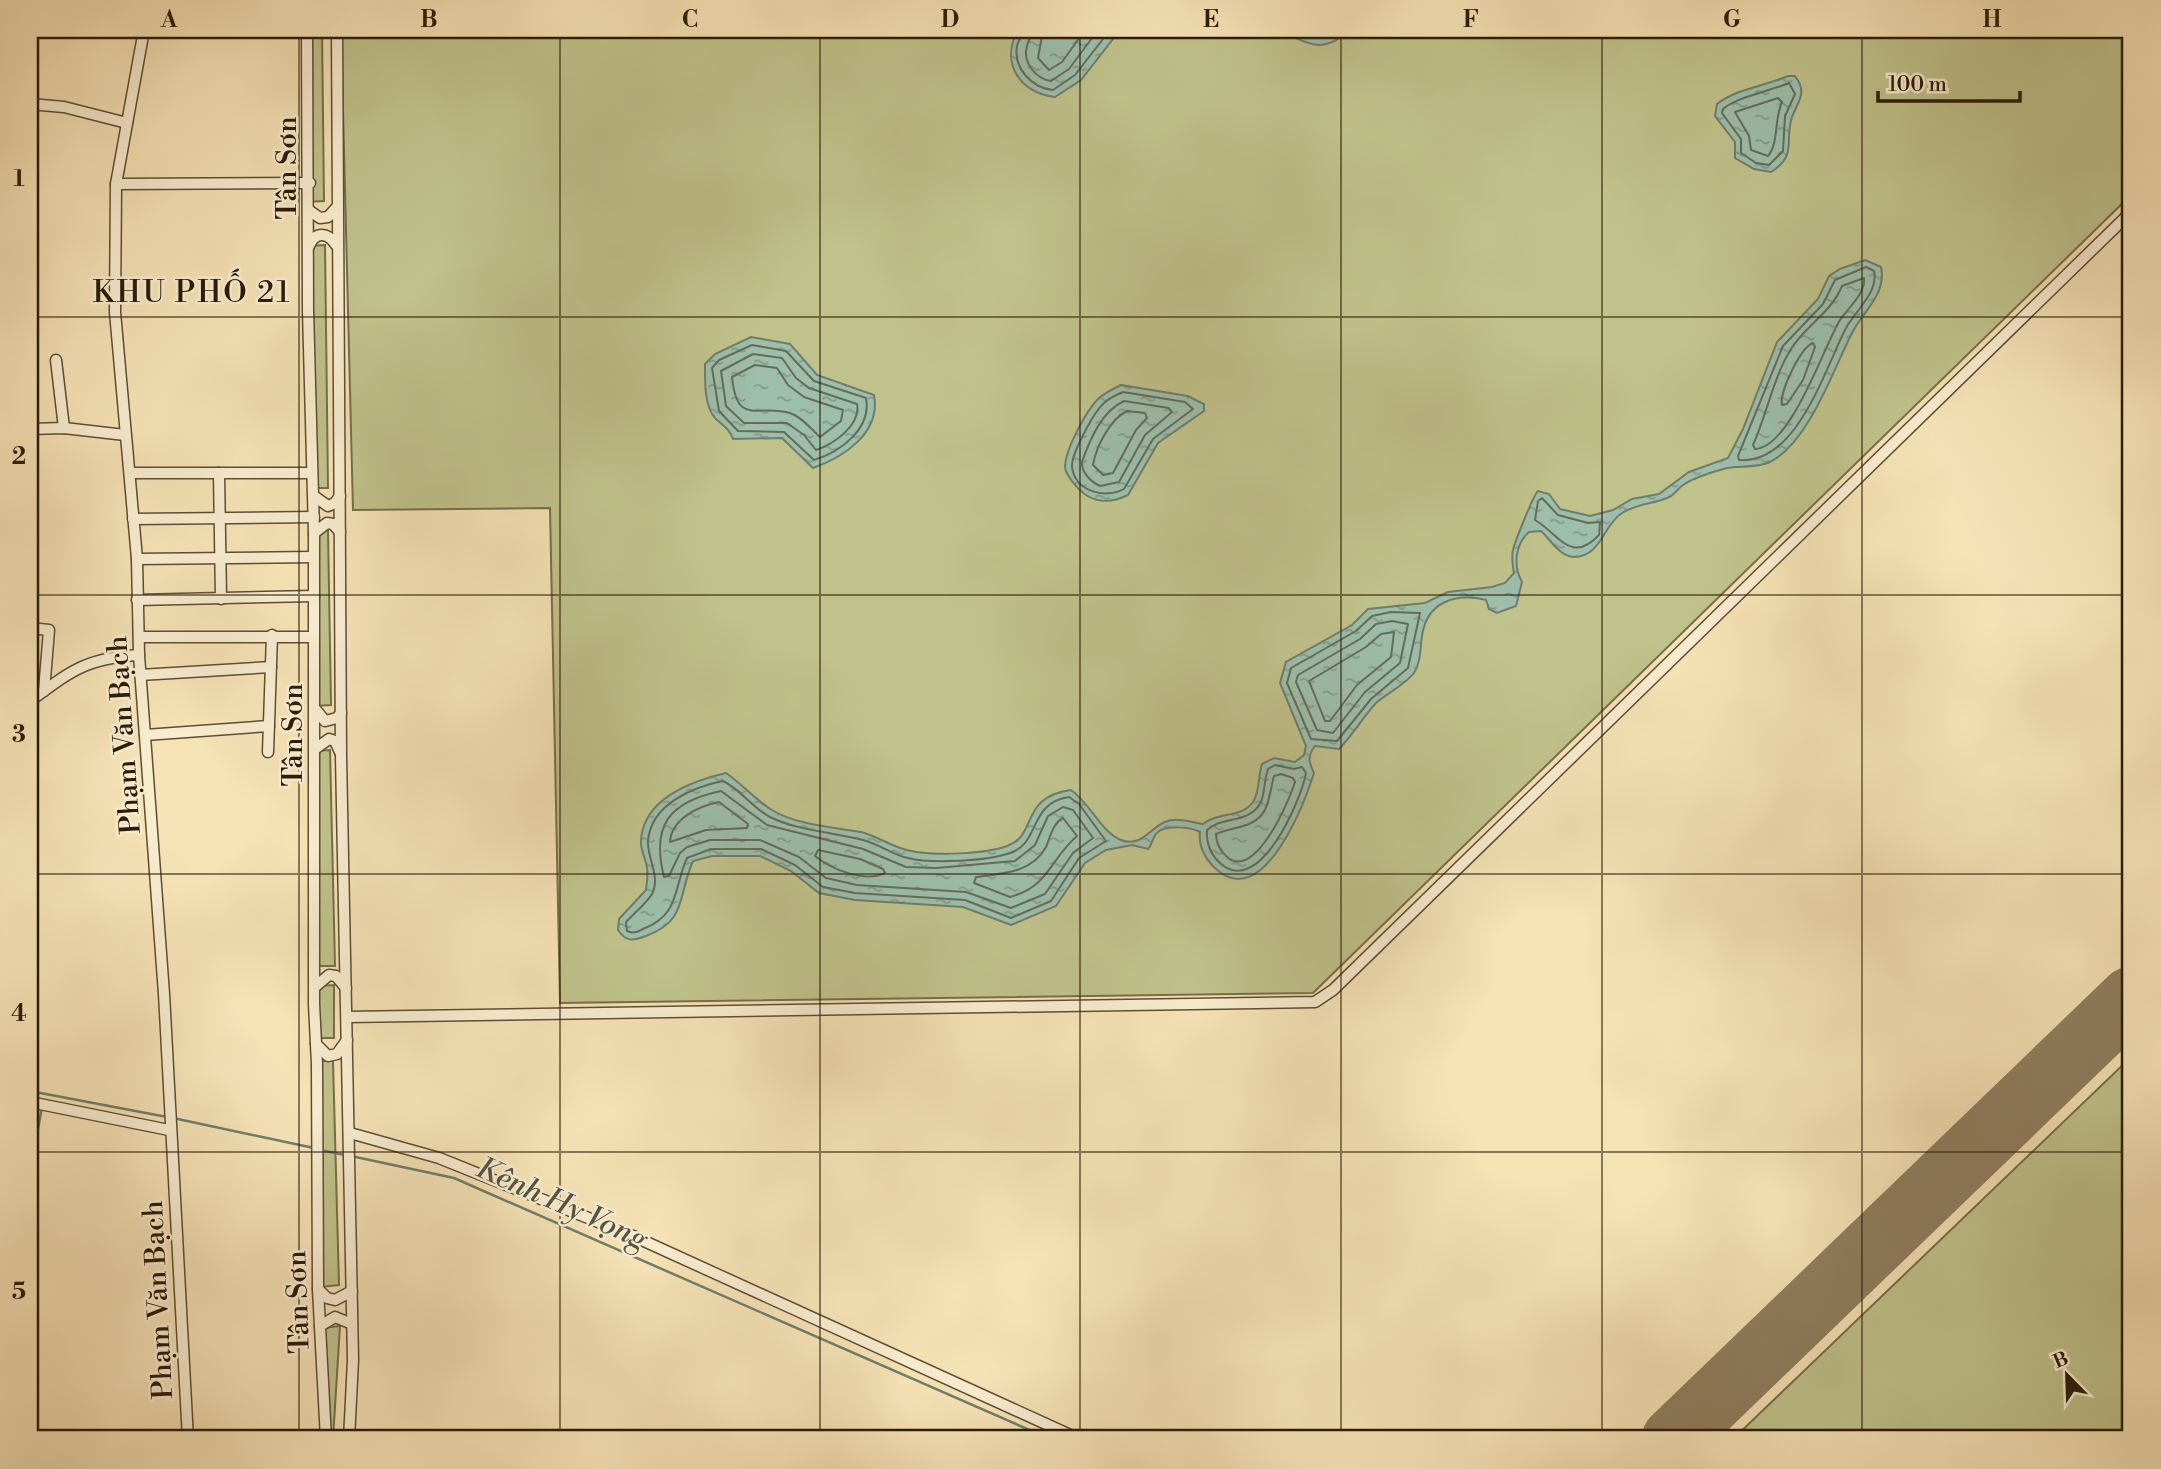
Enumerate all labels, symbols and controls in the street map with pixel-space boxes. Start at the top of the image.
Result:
text: A [160,6,178,34]
text: B [420,6,438,34]
text: C [682,6,698,34]
text: D [941,6,959,34]
text: E [1203,6,1219,34]
text: F [1463,6,1479,34]
text: G [1723,6,1741,34]
text: H [1983,6,2002,34]
scale bar [1878,60,2019,104]
text: 100 m [1888,72,1947,98]
street label: Tân Sơn [270,116,305,220]
text: 1 [13,165,25,193]
district label: KHU PHỐ 21 [93,268,291,312]
text: 2 [12,443,26,471]
street label: Phạm Văn Bạch [100,634,149,835]
street label: Tân Sơn [276,683,311,787]
text: 3 [12,721,26,749]
text: 4 [11,1000,27,1028]
water label: Kênh Hy Vọng [470,1149,654,1259]
street label: Phạm Văn Bạch [136,1199,181,1400]
street label: Tân Sơn [279,1249,318,1354]
text: 5 [12,1278,26,1306]
north arrow [2032,1340,2102,1410]
text: B [2049,1346,2072,1374]

